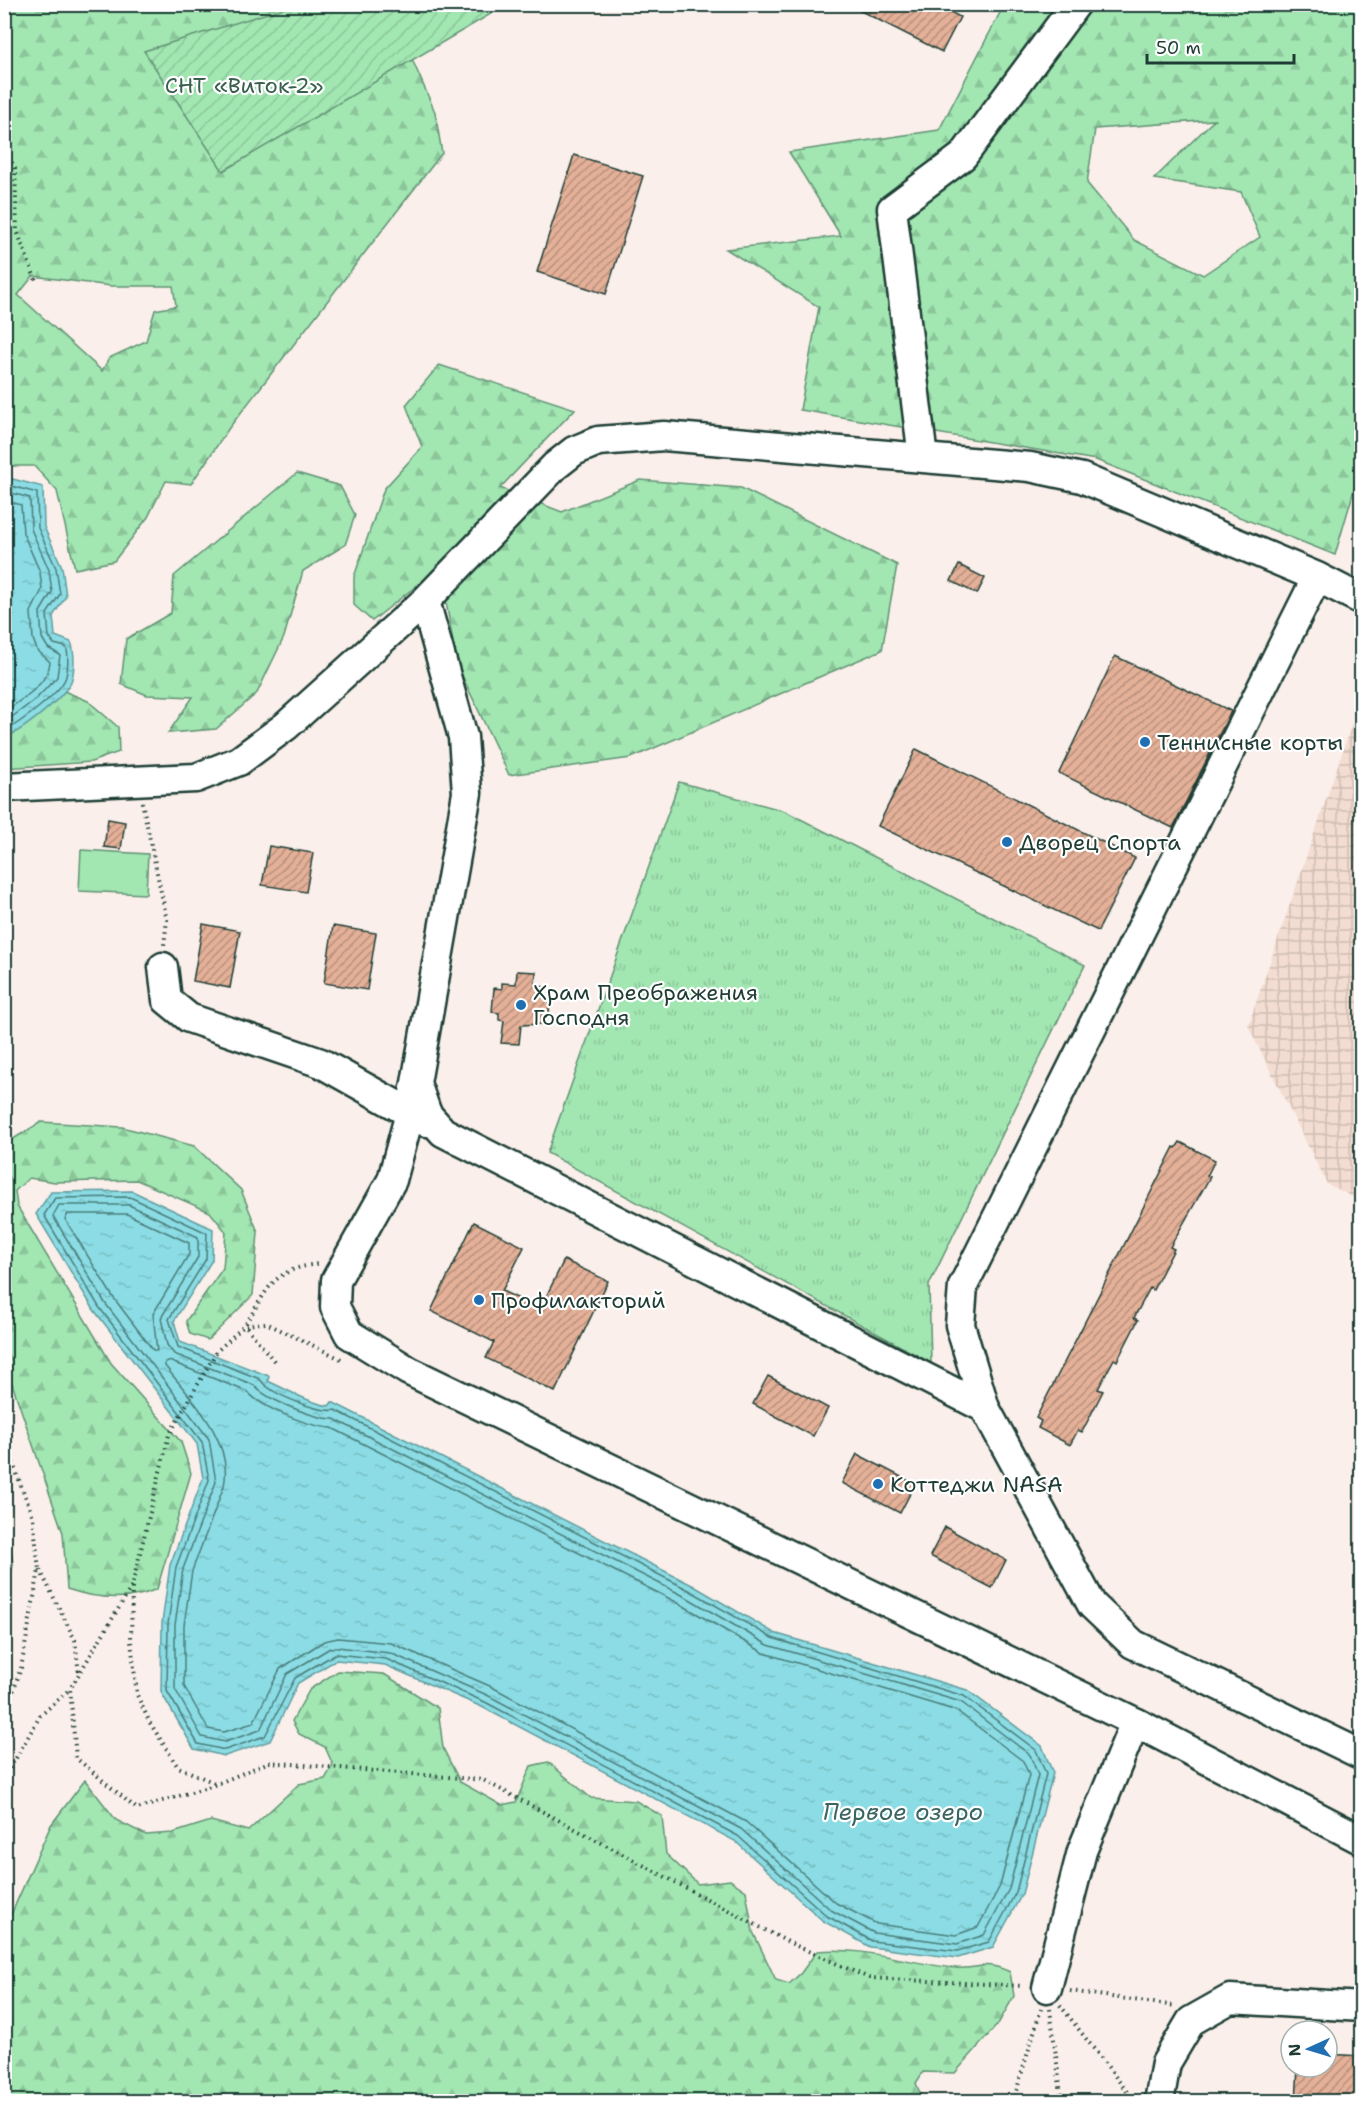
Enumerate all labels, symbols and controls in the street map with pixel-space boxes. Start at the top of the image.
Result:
scale bar [1147,27,1294,65]
text: 50 m [1156,36,1201,60]
park label: СНТ «Виток-2» [165,71,323,100]
place label: Теннисные корты [1157,728,1343,757]
marker: Теннисные корты [1138,735,1152,749]
place label: Дворец Спорта [1019,828,1181,857]
marker: Дворец Спорта [1000,835,1014,849]
place label: Храм Преображения Господня [533,978,758,1032]
marker: Храм Преображения Господня [514,998,528,1012]
place label: Профилакторий [491,1286,665,1315]
marker: Профилакторий [472,1293,486,1307]
place label: Коттеджи NASA [890,1470,1063,1499]
marker: Коттеджи NASA [871,1477,885,1491]
water label: Первое озеро [823,1796,983,1828]
north arrow [1279,2019,1339,2079]
text: N [1284,2043,1305,2057]

